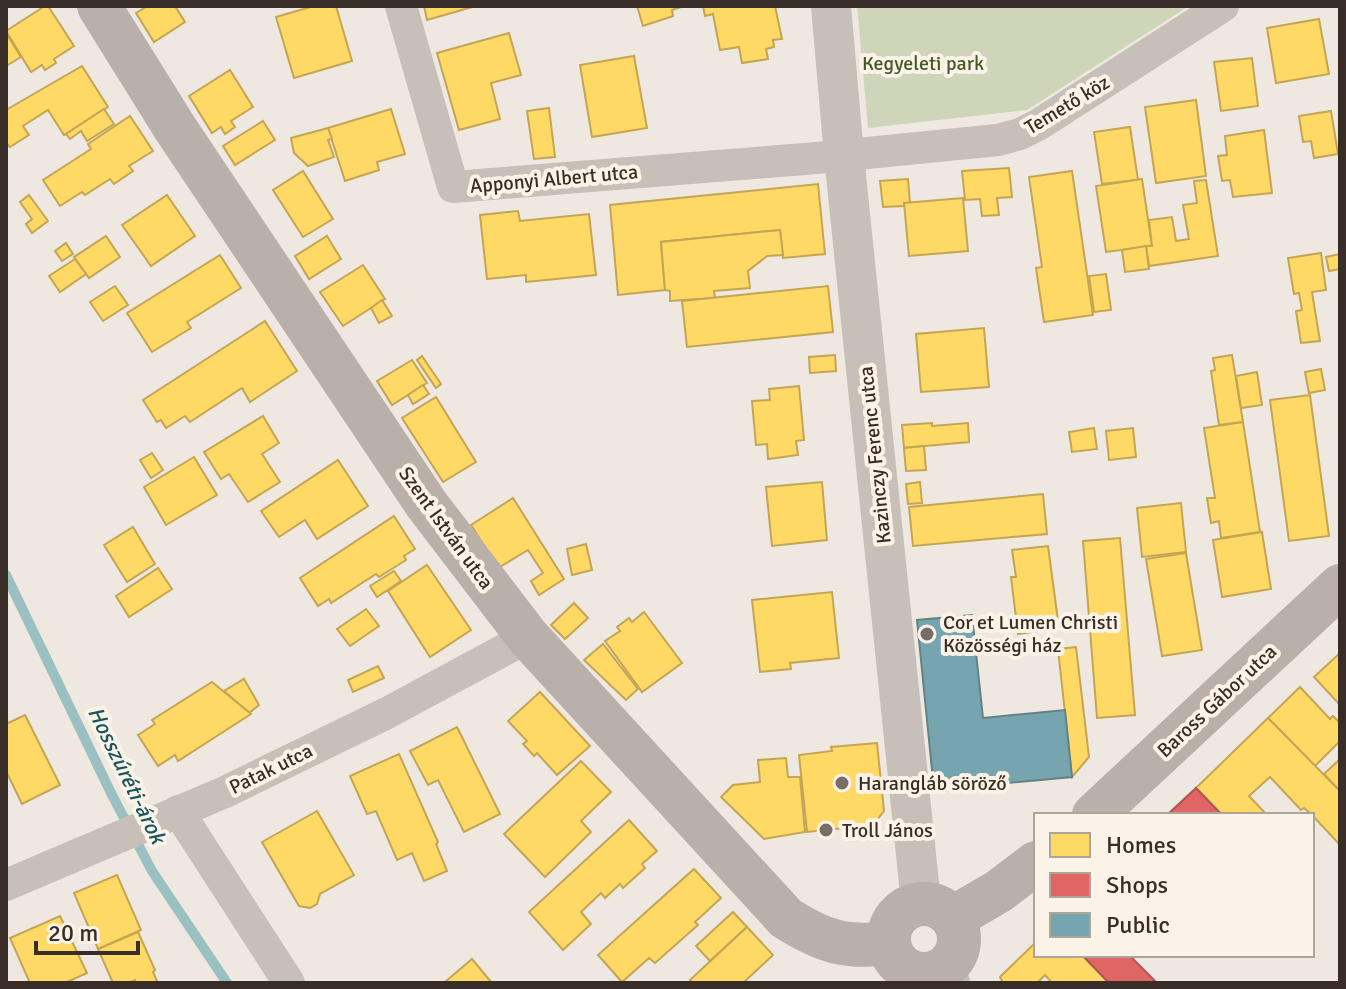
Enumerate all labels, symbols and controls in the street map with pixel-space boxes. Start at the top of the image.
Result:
park label: Kegyeleti park [862,51,984,76]
street label: Temető köz [1020,70,1114,140]
street label: Apponyi Albert utca [469,159,639,199]
street label: Kazinczy Ferenc utca [853,365,897,545]
street label: Szent István utca [393,462,499,594]
place label: Cor et Lumen Christi Közösségi ház [943,610,1118,658]
marker: Cor et Lumen Christi Közösségi ház [918,625,936,643]
street label: Baross Gábor utca [1152,639,1282,763]
water label: Hosszúréti-árok [82,702,173,850]
street label: Patak utca [225,738,317,800]
place label: Harangláb söröző [858,771,1007,796]
marker: Harangláb söröző [833,774,851,792]
legend [1034,813,1314,957]
place label: Troll János [842,818,933,843]
marker: Troll János [817,821,835,839]
text: Homes [1106,830,1176,860]
text: Shops [1106,870,1168,900]
scale bar [36,905,138,955]
text: Public [1106,910,1170,940]
text: 20 m [48,918,98,948]

